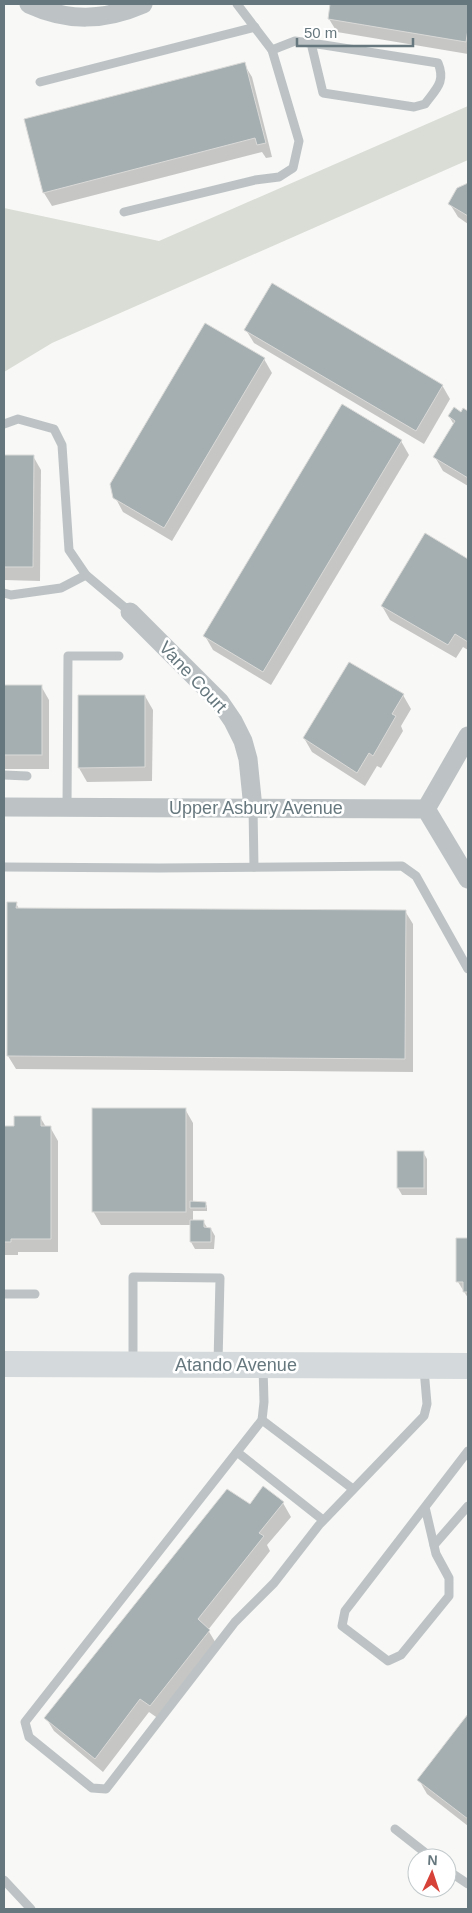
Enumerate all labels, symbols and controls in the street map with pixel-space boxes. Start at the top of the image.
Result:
scale bar [297,15,413,47]
text: 50 m [304,24,337,41]
street label: Vane Court [155,637,231,717]
street label: Upper Asbury Avenue [169,798,343,818]
street label: Atando Avenue [175,1355,297,1375]
north arrow [407,1848,457,1898]
text: N [427,1852,438,1868]

